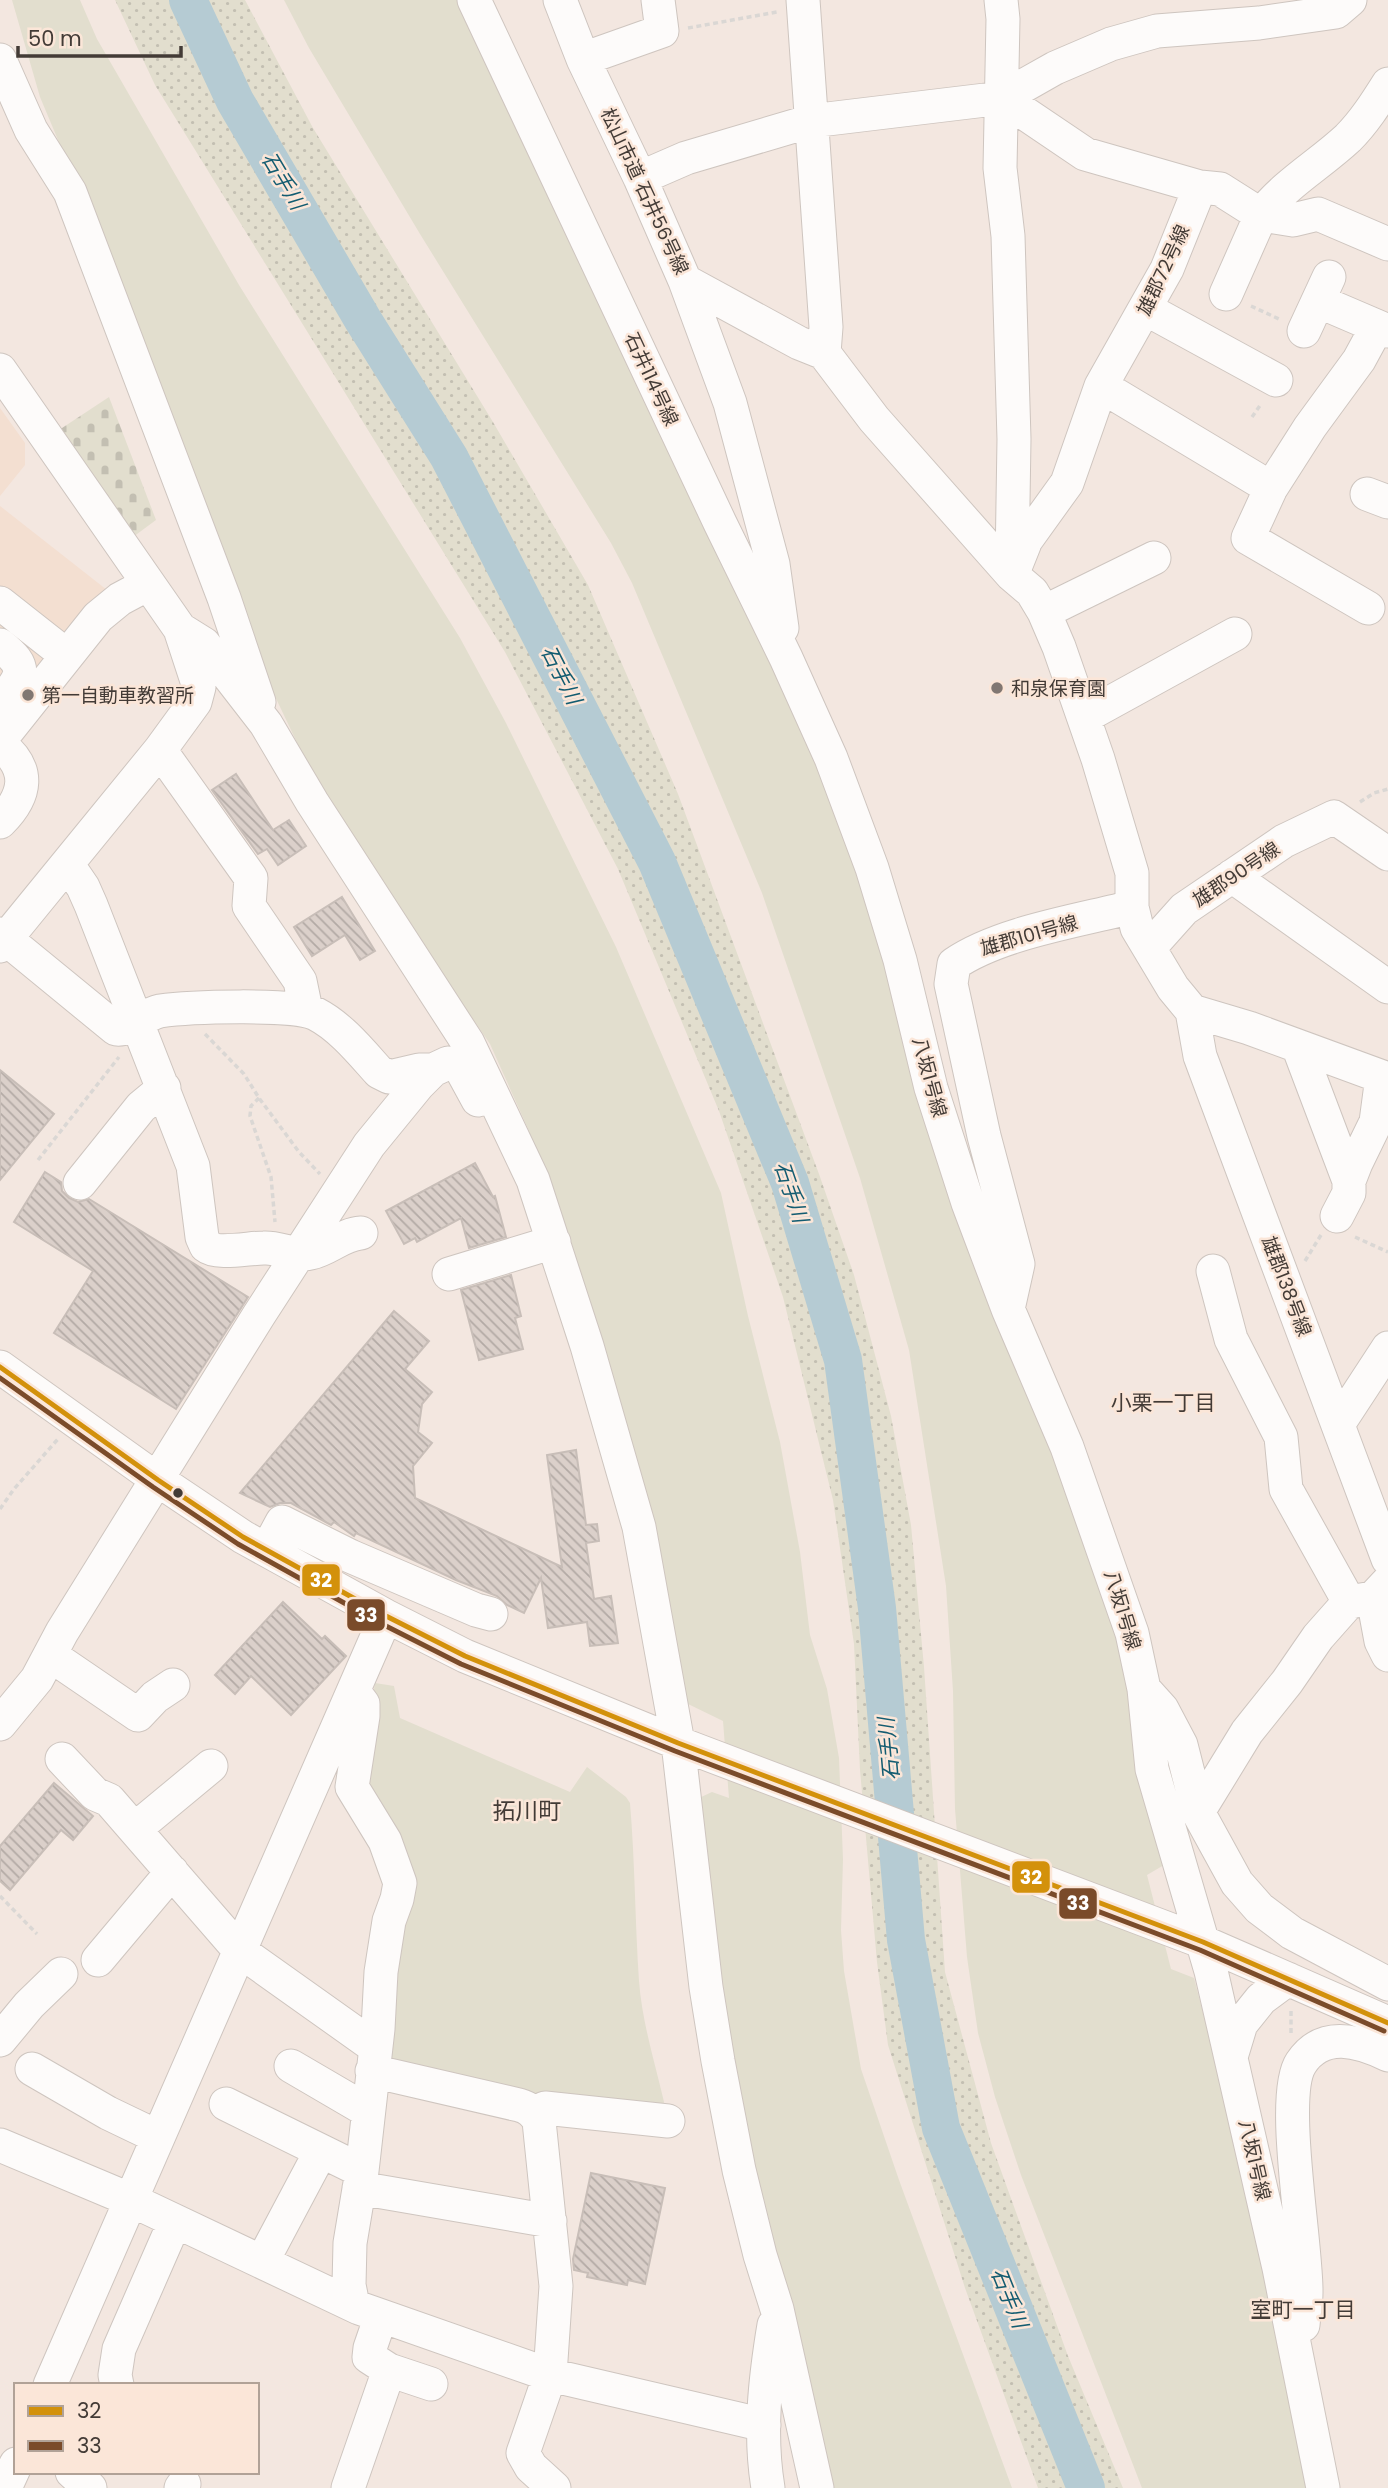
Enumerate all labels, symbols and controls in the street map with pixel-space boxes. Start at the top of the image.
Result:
scale bar [18,14,180,58]
text: 50 m [28,24,82,53]
street label: 松山市道 石井56号線 [594,103,695,279]
water label: 石手川 [255,146,313,217]
street label: 雄郡72号線 [1131,220,1196,320]
street label: 石井114号線 [618,328,685,430]
water label: 石手川 [534,640,590,711]
place label: 和泉保育園 [1011,675,1106,702]
marker: 和泉保育園 [989,680,1005,696]
place label: 第一自動車教習所 [42,682,194,709]
marker: 第一自動車教習所 [20,687,36,703]
street label: 雄郡90号線 [1187,835,1285,914]
street label: 雄郡101号線 [977,909,1081,962]
street label: 八坂1号線 [906,1034,953,1120]
water label: 石手川 [768,1157,816,1228]
street label: 雄郡138号線 [1255,1232,1318,1340]
district label: 小栗一丁目 [1111,1388,1216,1417]
unlabelled marker [171,1486,185,1500]
line badge: 32 [301,1563,341,1597]
text: 32 [310,1567,332,1594]
street label: 八坂1号線 [1098,1567,1147,1653]
line badge: 33 [346,1598,386,1632]
text: 33 [355,1602,378,1629]
water label: 石手川 [871,1714,906,1782]
district label: 拓川町 [493,1795,562,1827]
line badge: 32 [1011,1860,1051,1894]
text: 32 [1020,1864,1042,1891]
line badge: 33 [1058,1887,1098,1920]
text: 33 [1067,1890,1090,1917]
street label: 八坂1号線 [1232,2117,1277,2203]
water label: 石手川 [984,2263,1035,2334]
district label: 室町一丁目 [1251,2295,1356,2324]
legend [14,2383,259,2474]
text: 32 [77,2396,101,2425]
text: 33 [77,2431,102,2460]

